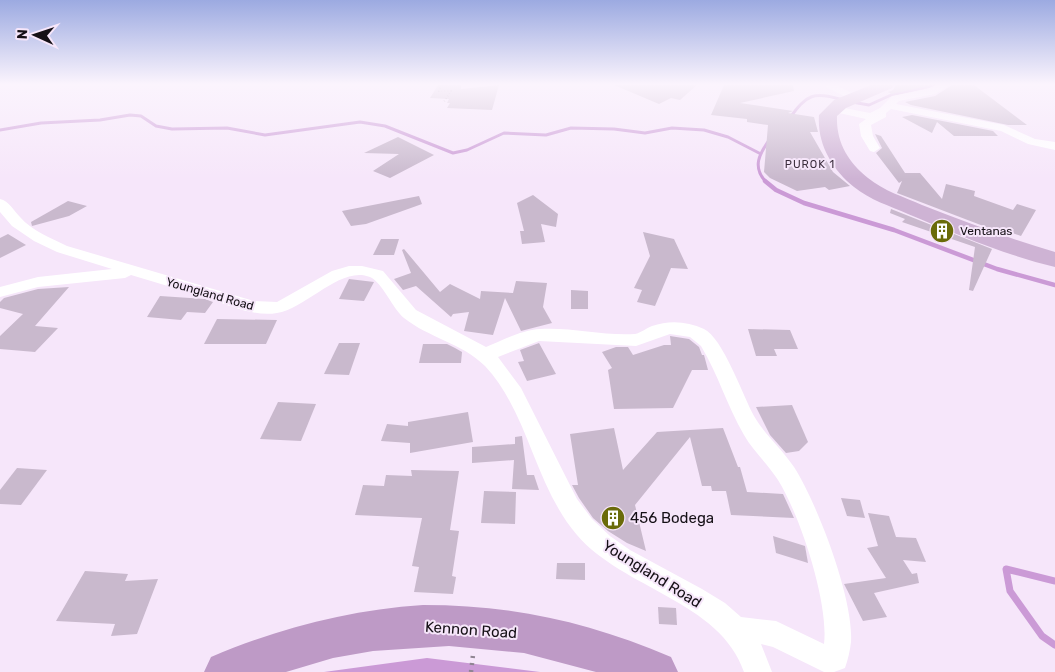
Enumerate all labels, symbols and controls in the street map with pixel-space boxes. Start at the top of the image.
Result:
north arrow [10,10,60,60]
text: N [14,29,31,40]
district label: PUROK 1 [785,158,835,171]
building icon: Ventanas [929,218,955,244]
place label: Ventanas [960,224,1012,238]
street label: Youngland Road [165,275,255,313]
building icon: 456 Bodega [600,505,626,531]
place label: 456 Bodega [630,509,714,527]
street label: Youngland Road [599,536,705,612]
street label: Kennon Road [424,618,518,642]

